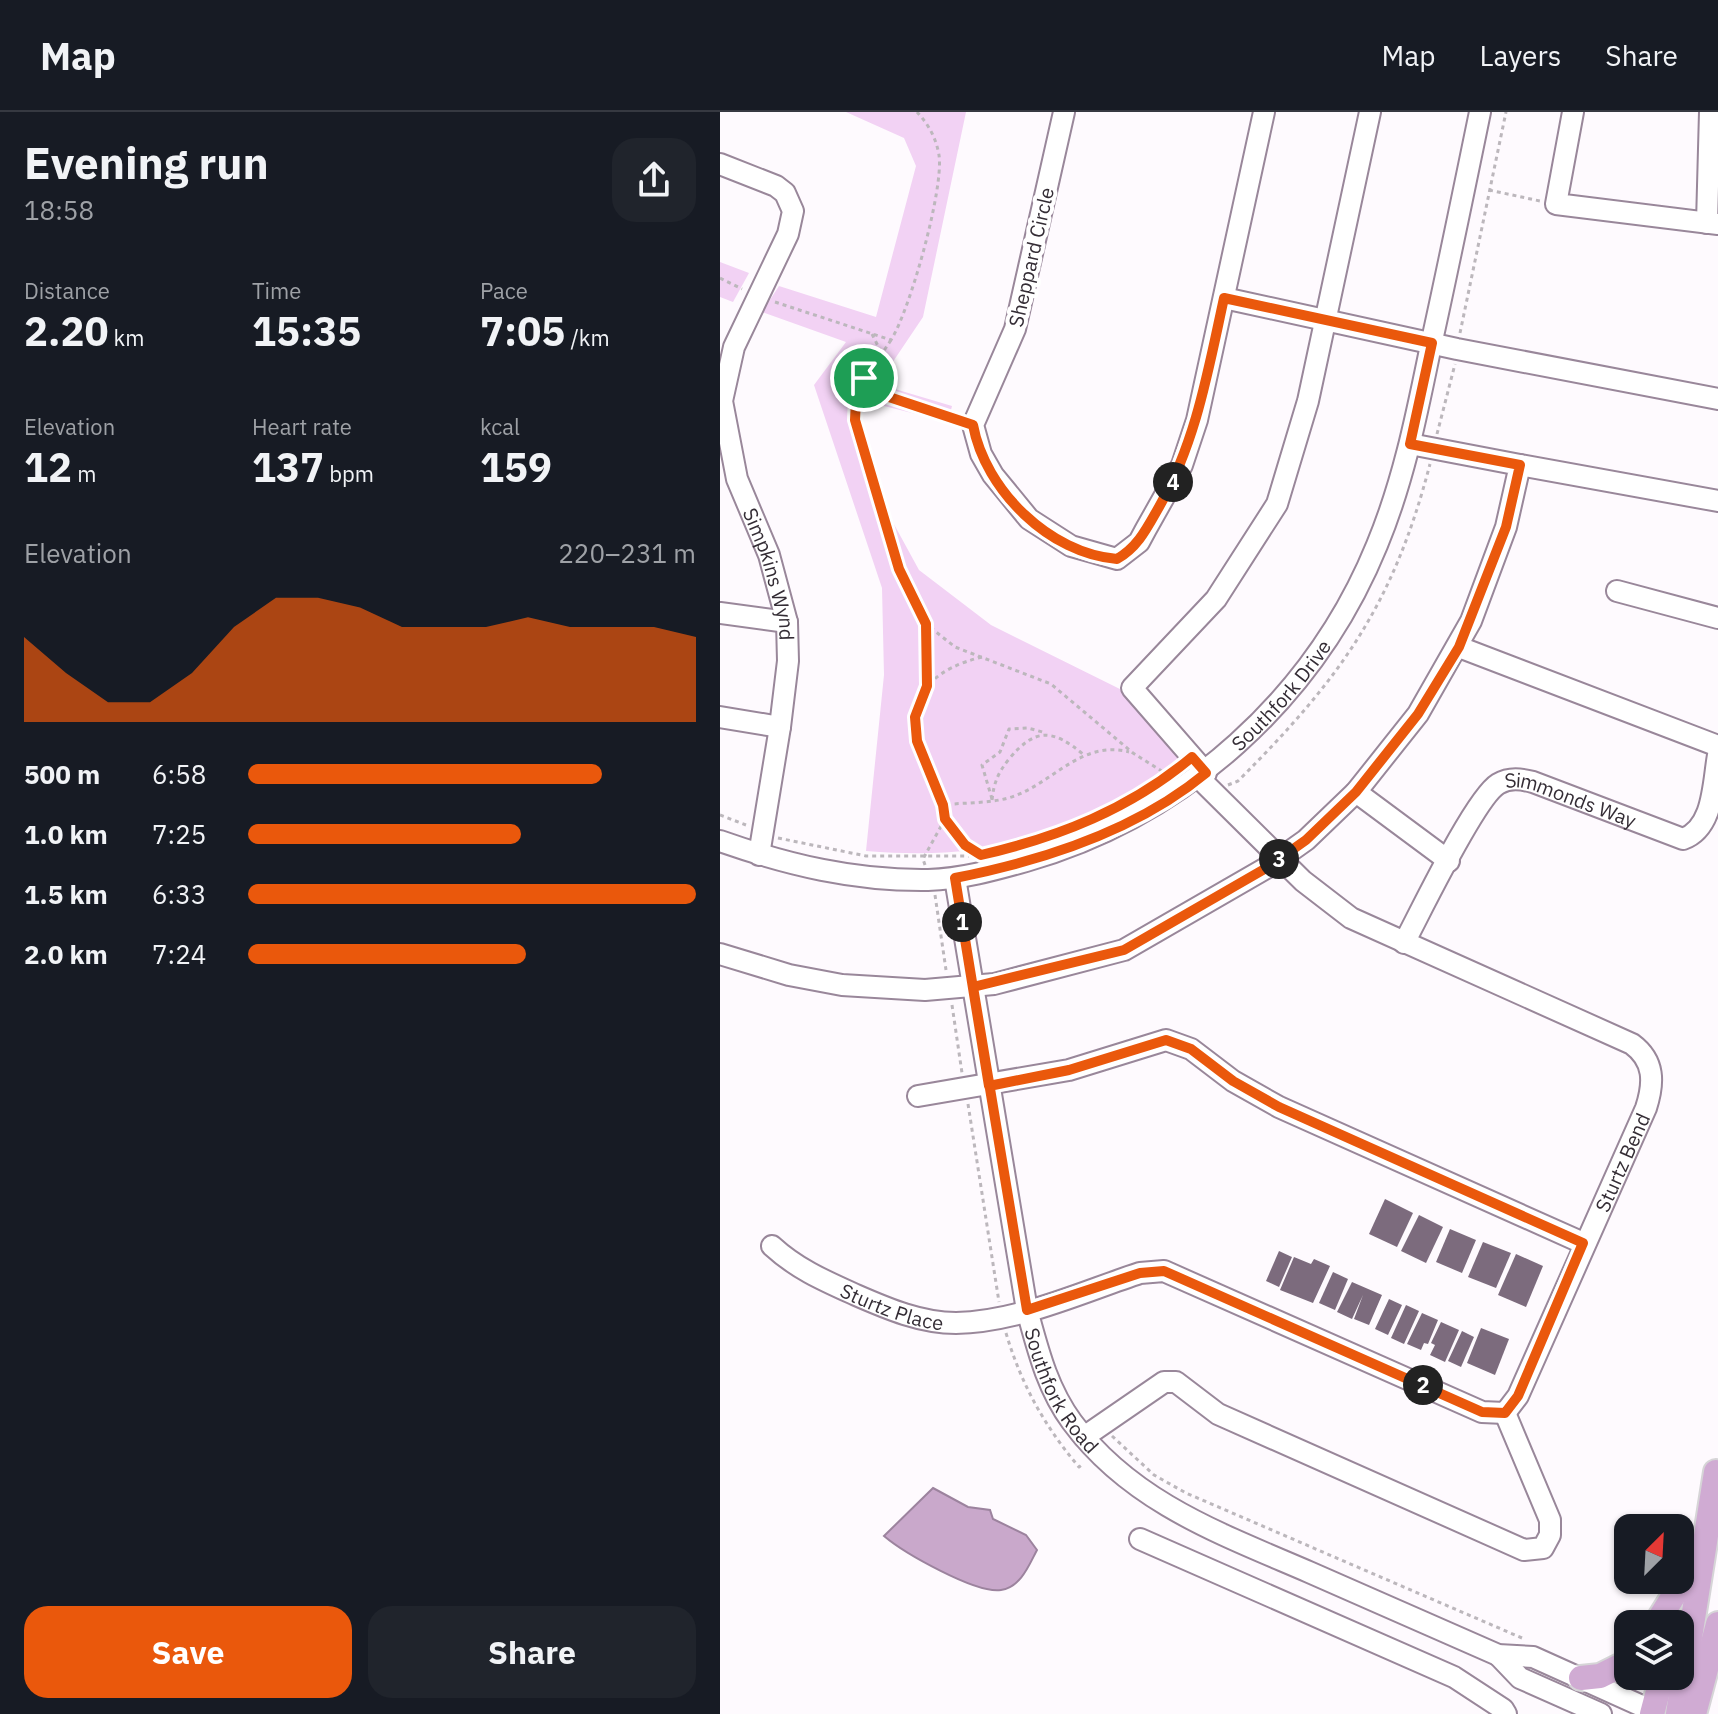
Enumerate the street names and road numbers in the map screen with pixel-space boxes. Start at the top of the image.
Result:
street label: Sheppard Circle [1002,185,1060,329]
street label: Simpkins Wynd [737,503,801,641]
street label: Southfork Drive [1225,634,1337,756]
street label: Simmonds Way [1503,765,1640,834]
street label: Sturtz Bend [1588,1109,1656,1216]
street label: Sturtz Place [836,1276,945,1336]
street label: Southfork Road [1019,1324,1105,1459]

